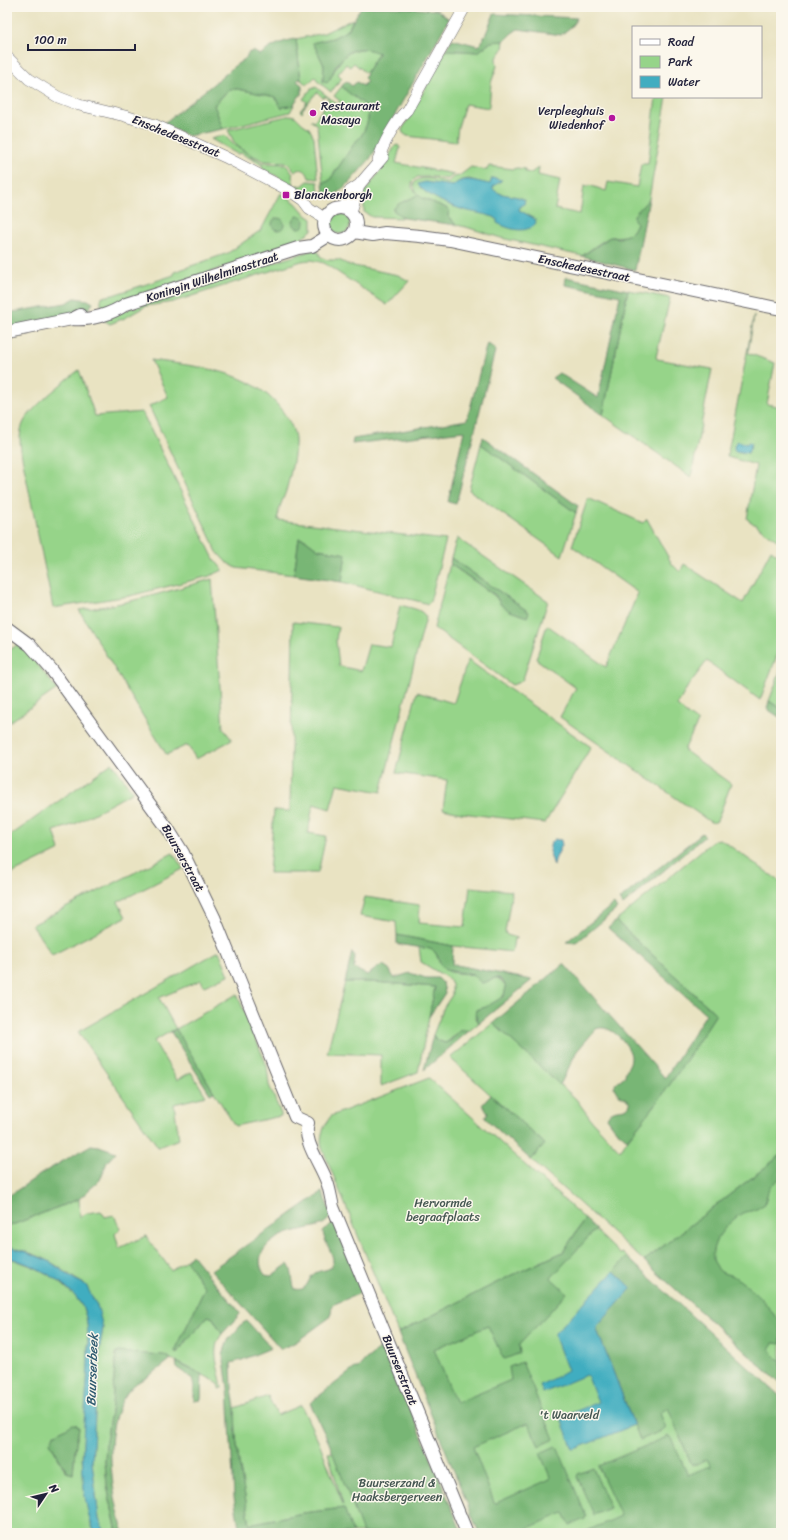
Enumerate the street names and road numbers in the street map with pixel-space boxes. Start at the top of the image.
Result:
street label: Enschedesestraat [129,108,223,164]
street label: Koningin Wilhelminastraat [143,245,281,309]
street label: Enschedesestraat [536,248,632,288]
street label: Buurserstraat [155,820,211,896]
street label: Buurserstraat [376,1331,424,1409]

